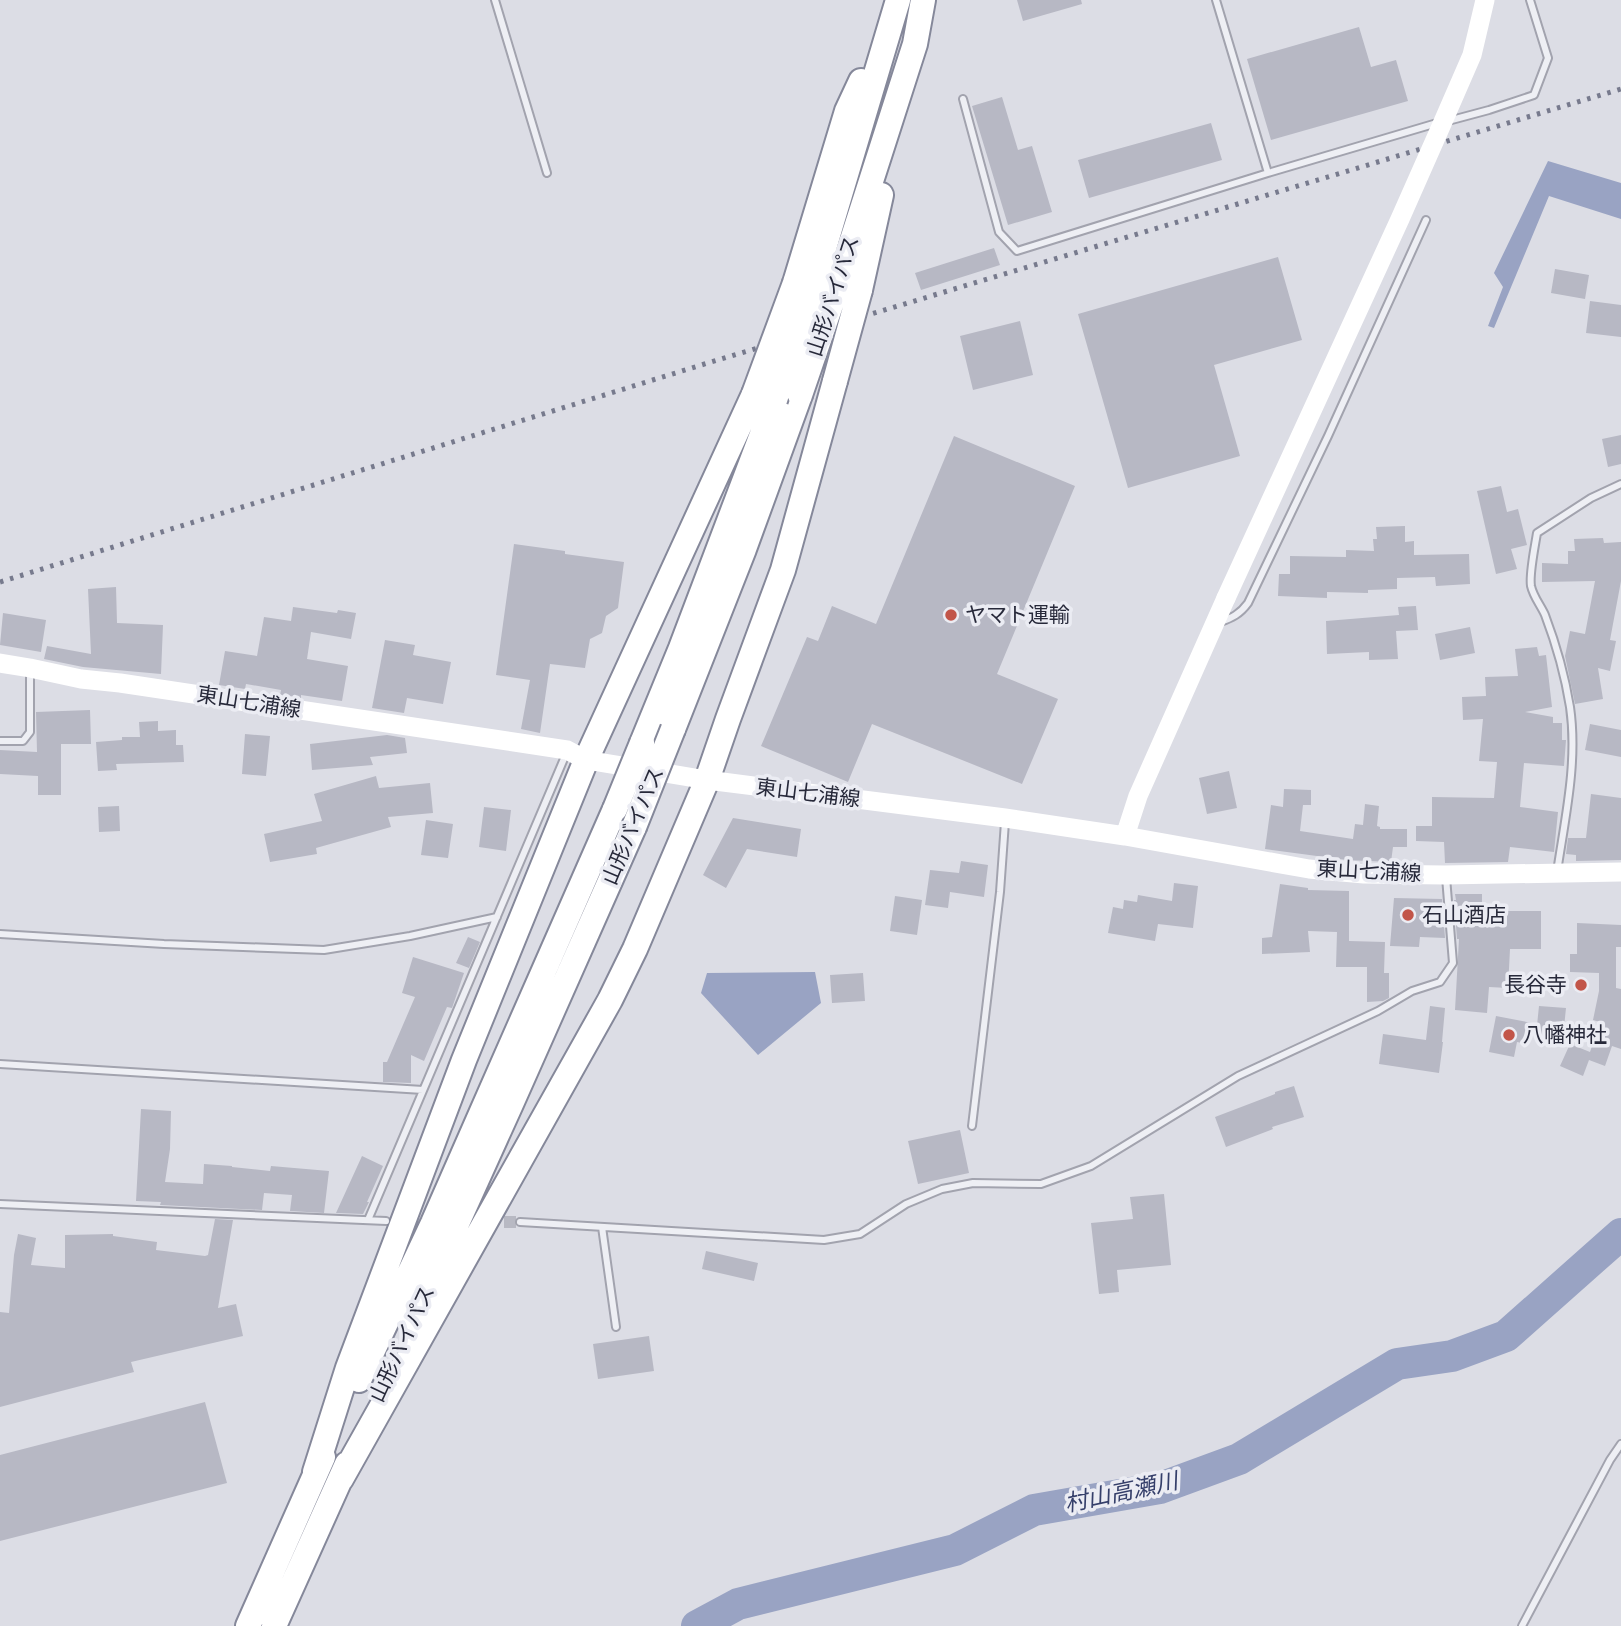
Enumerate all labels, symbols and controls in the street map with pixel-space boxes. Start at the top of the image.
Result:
street label: 山形バイパス [800,232,866,360]
place label: ヤマト運輸 [965,601,1070,629]
marker: ヤマト運輸 [943,607,959,623]
street label: 東山七浦線 [195,680,303,724]
street label: 山形バイパス [596,763,670,889]
street label: 東山七浦線 [754,773,862,813]
street label: 東山七浦線 [1316,854,1422,888]
place label: 石山酒店 [1422,901,1506,929]
marker: 石山酒店 [1400,907,1416,923]
place label: 長谷寺 [1504,971,1567,999]
marker: 長谷寺 [1573,977,1589,993]
place label: 八幡神社 [1523,1021,1607,1049]
marker: 八幡神社 [1501,1027,1517,1043]
street label: 山形バイパス [363,1281,441,1407]
water label: 村山高瀬川 [1062,1465,1183,1519]

